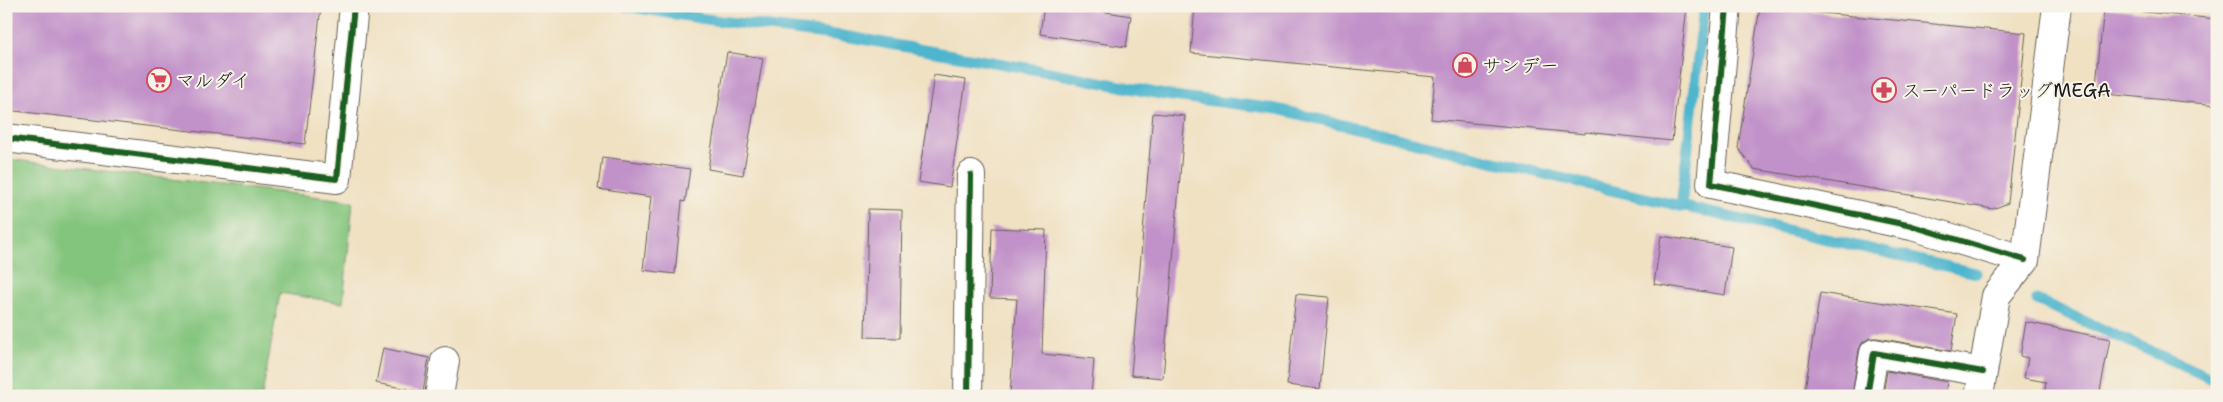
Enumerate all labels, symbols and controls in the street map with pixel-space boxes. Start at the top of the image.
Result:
shop icon: サンデー [1452,52,1478,78]
place label: サンデー [1482,53,1559,78]
supermarket icon: マルダイ [146,67,172,93]
place label: マルダイ [176,68,250,93]
pharmacy icon: スーパードラッグMEGA [1871,77,1897,103]
place label: スーパードラッグMEGA [1902,78,2111,103]

